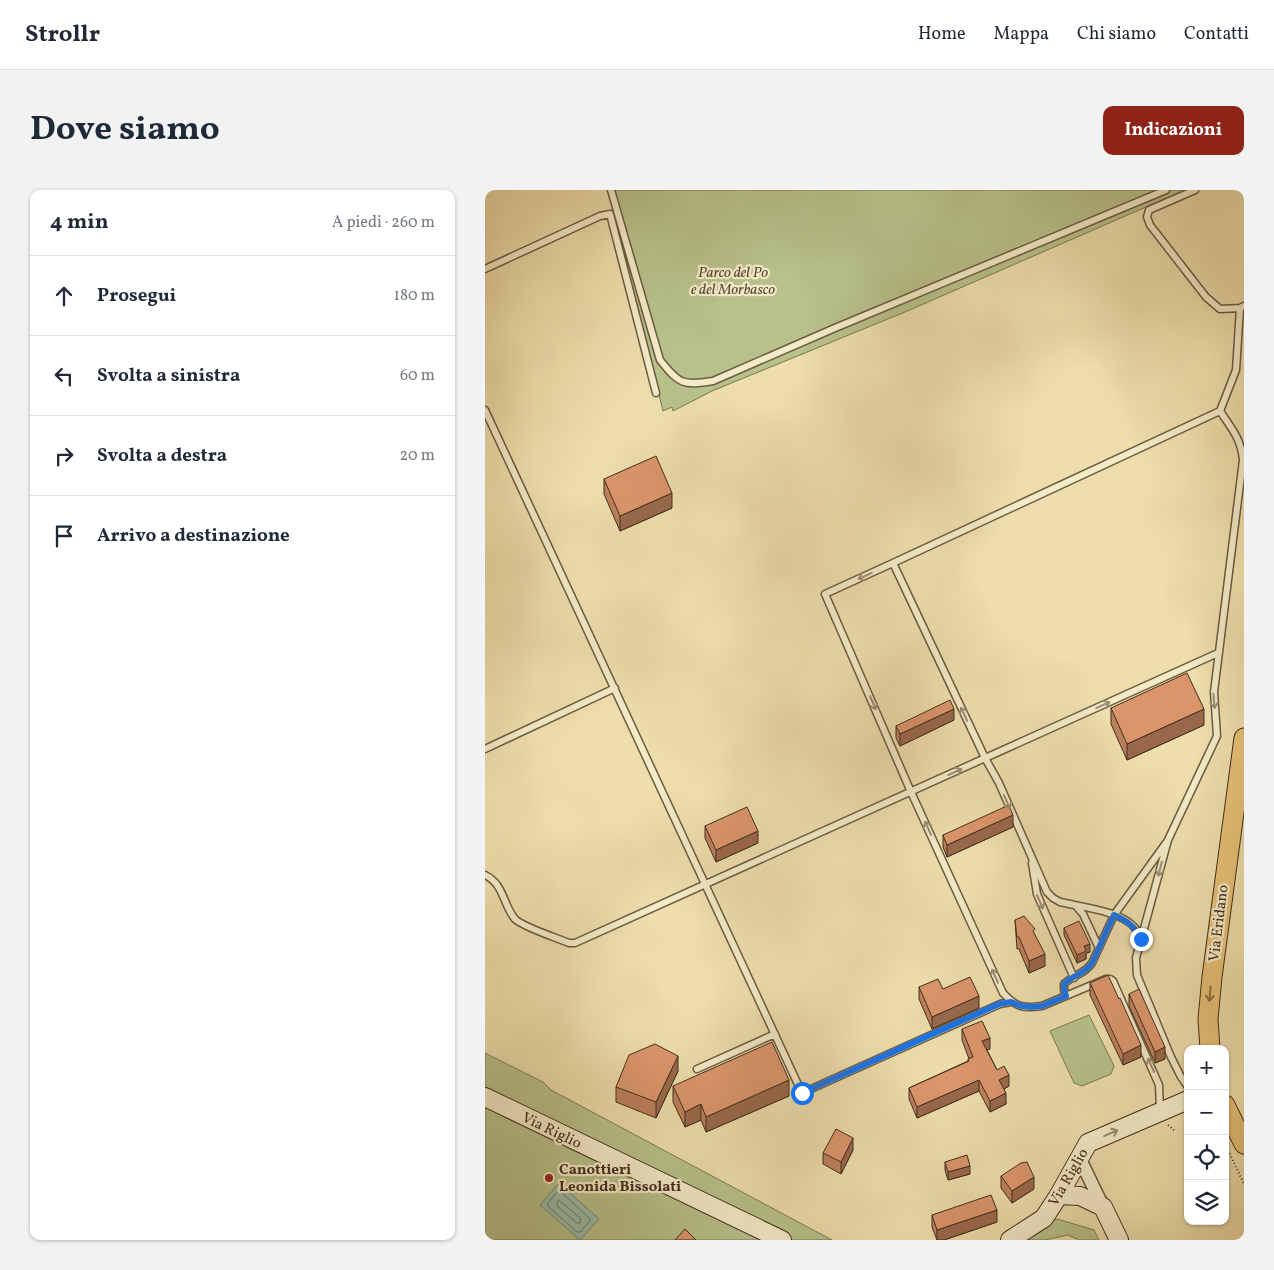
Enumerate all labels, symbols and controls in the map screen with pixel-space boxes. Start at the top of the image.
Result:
text: Strollr [25,18,100,52]
text: Home [918,22,966,47]
text: Mappa [994,22,1049,47]
text: Chi siamo [1077,22,1156,47]
text: Contatti [1184,22,1249,47]
text: Dove siamo [30,106,220,154]
button: Indicazioni [1103,106,1244,155]
text: 4 min [50,208,109,237]
text: A piedi · 260 m [332,212,435,234]
park label: Parco del Po e del Morbasco [691,263,775,301]
icon: ahead [50,282,78,310]
text: Prosegui [97,283,176,309]
text: 180 m [394,285,435,307]
icon: left [50,362,78,390]
text: Svolta a sinistra [97,363,240,389]
text: 60 m [400,365,435,387]
icon: right [50,442,78,470]
text: Svolta a destra [97,443,227,469]
text: 20 m [400,445,435,467]
icon: arrive [50,522,78,550]
text: Arrivo a destinazione [97,523,290,549]
one-way arrow [858,572,873,581]
one-way arrow [1210,693,1219,709]
one-way arrow [868,695,878,710]
one-way arrow [1095,699,1110,709]
one-way arrow [959,707,969,722]
one-way arrow [947,766,962,776]
one-way arrow [1003,794,1012,809]
one-way arrow [922,821,932,836]
one-way arrow [1155,860,1164,876]
street label: Via Eridano [1204,884,1235,963]
one-way arrow [1036,894,1046,909]
route end [1130,928,1153,951]
one-way arrow [989,969,999,984]
one-way arrow [1205,986,1215,1002]
map controls [1184,1045,1229,1225]
button: + [1184,1045,1229,1090]
one-way arrow [1146,1058,1155,1073]
route start [791,1082,814,1105]
button: − [1184,1090,1229,1135]
street label: Via Riglio [518,1108,585,1155]
one-way arrow [1103,1128,1118,1138]
button: locate [1184,1135,1229,1180]
street label: Via Riglio [1044,1145,1094,1211]
place label: Canottieri Leonida Bissolati [559,1160,681,1198]
marker: Canottieri Leonida Bissolati [543,1172,555,1184]
button: layers [1184,1180,1229,1225]

